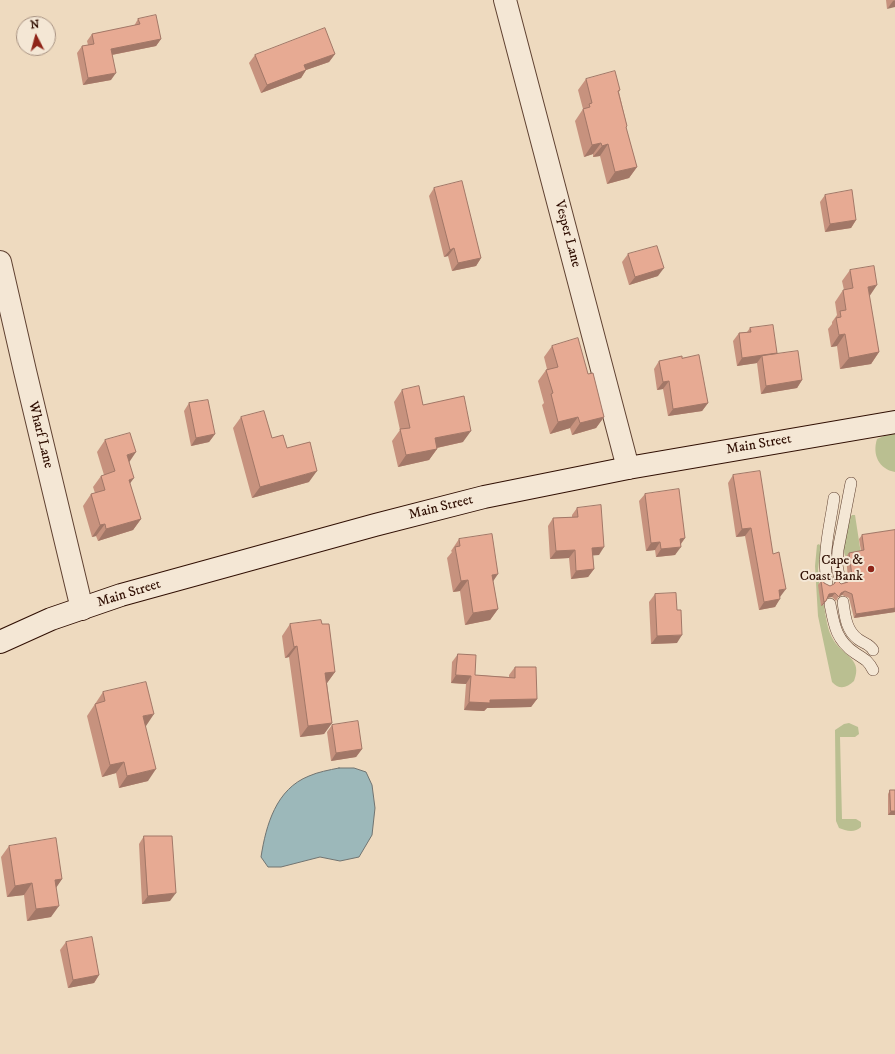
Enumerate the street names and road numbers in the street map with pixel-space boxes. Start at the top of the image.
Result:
street label: Vesper Lane [550,199,584,269]
street label: Wharf Lane [24,400,56,470]
street label: Main Street [725,431,793,459]
street label: Main Street [407,492,475,524]
street label: Main Street [95,576,163,612]

